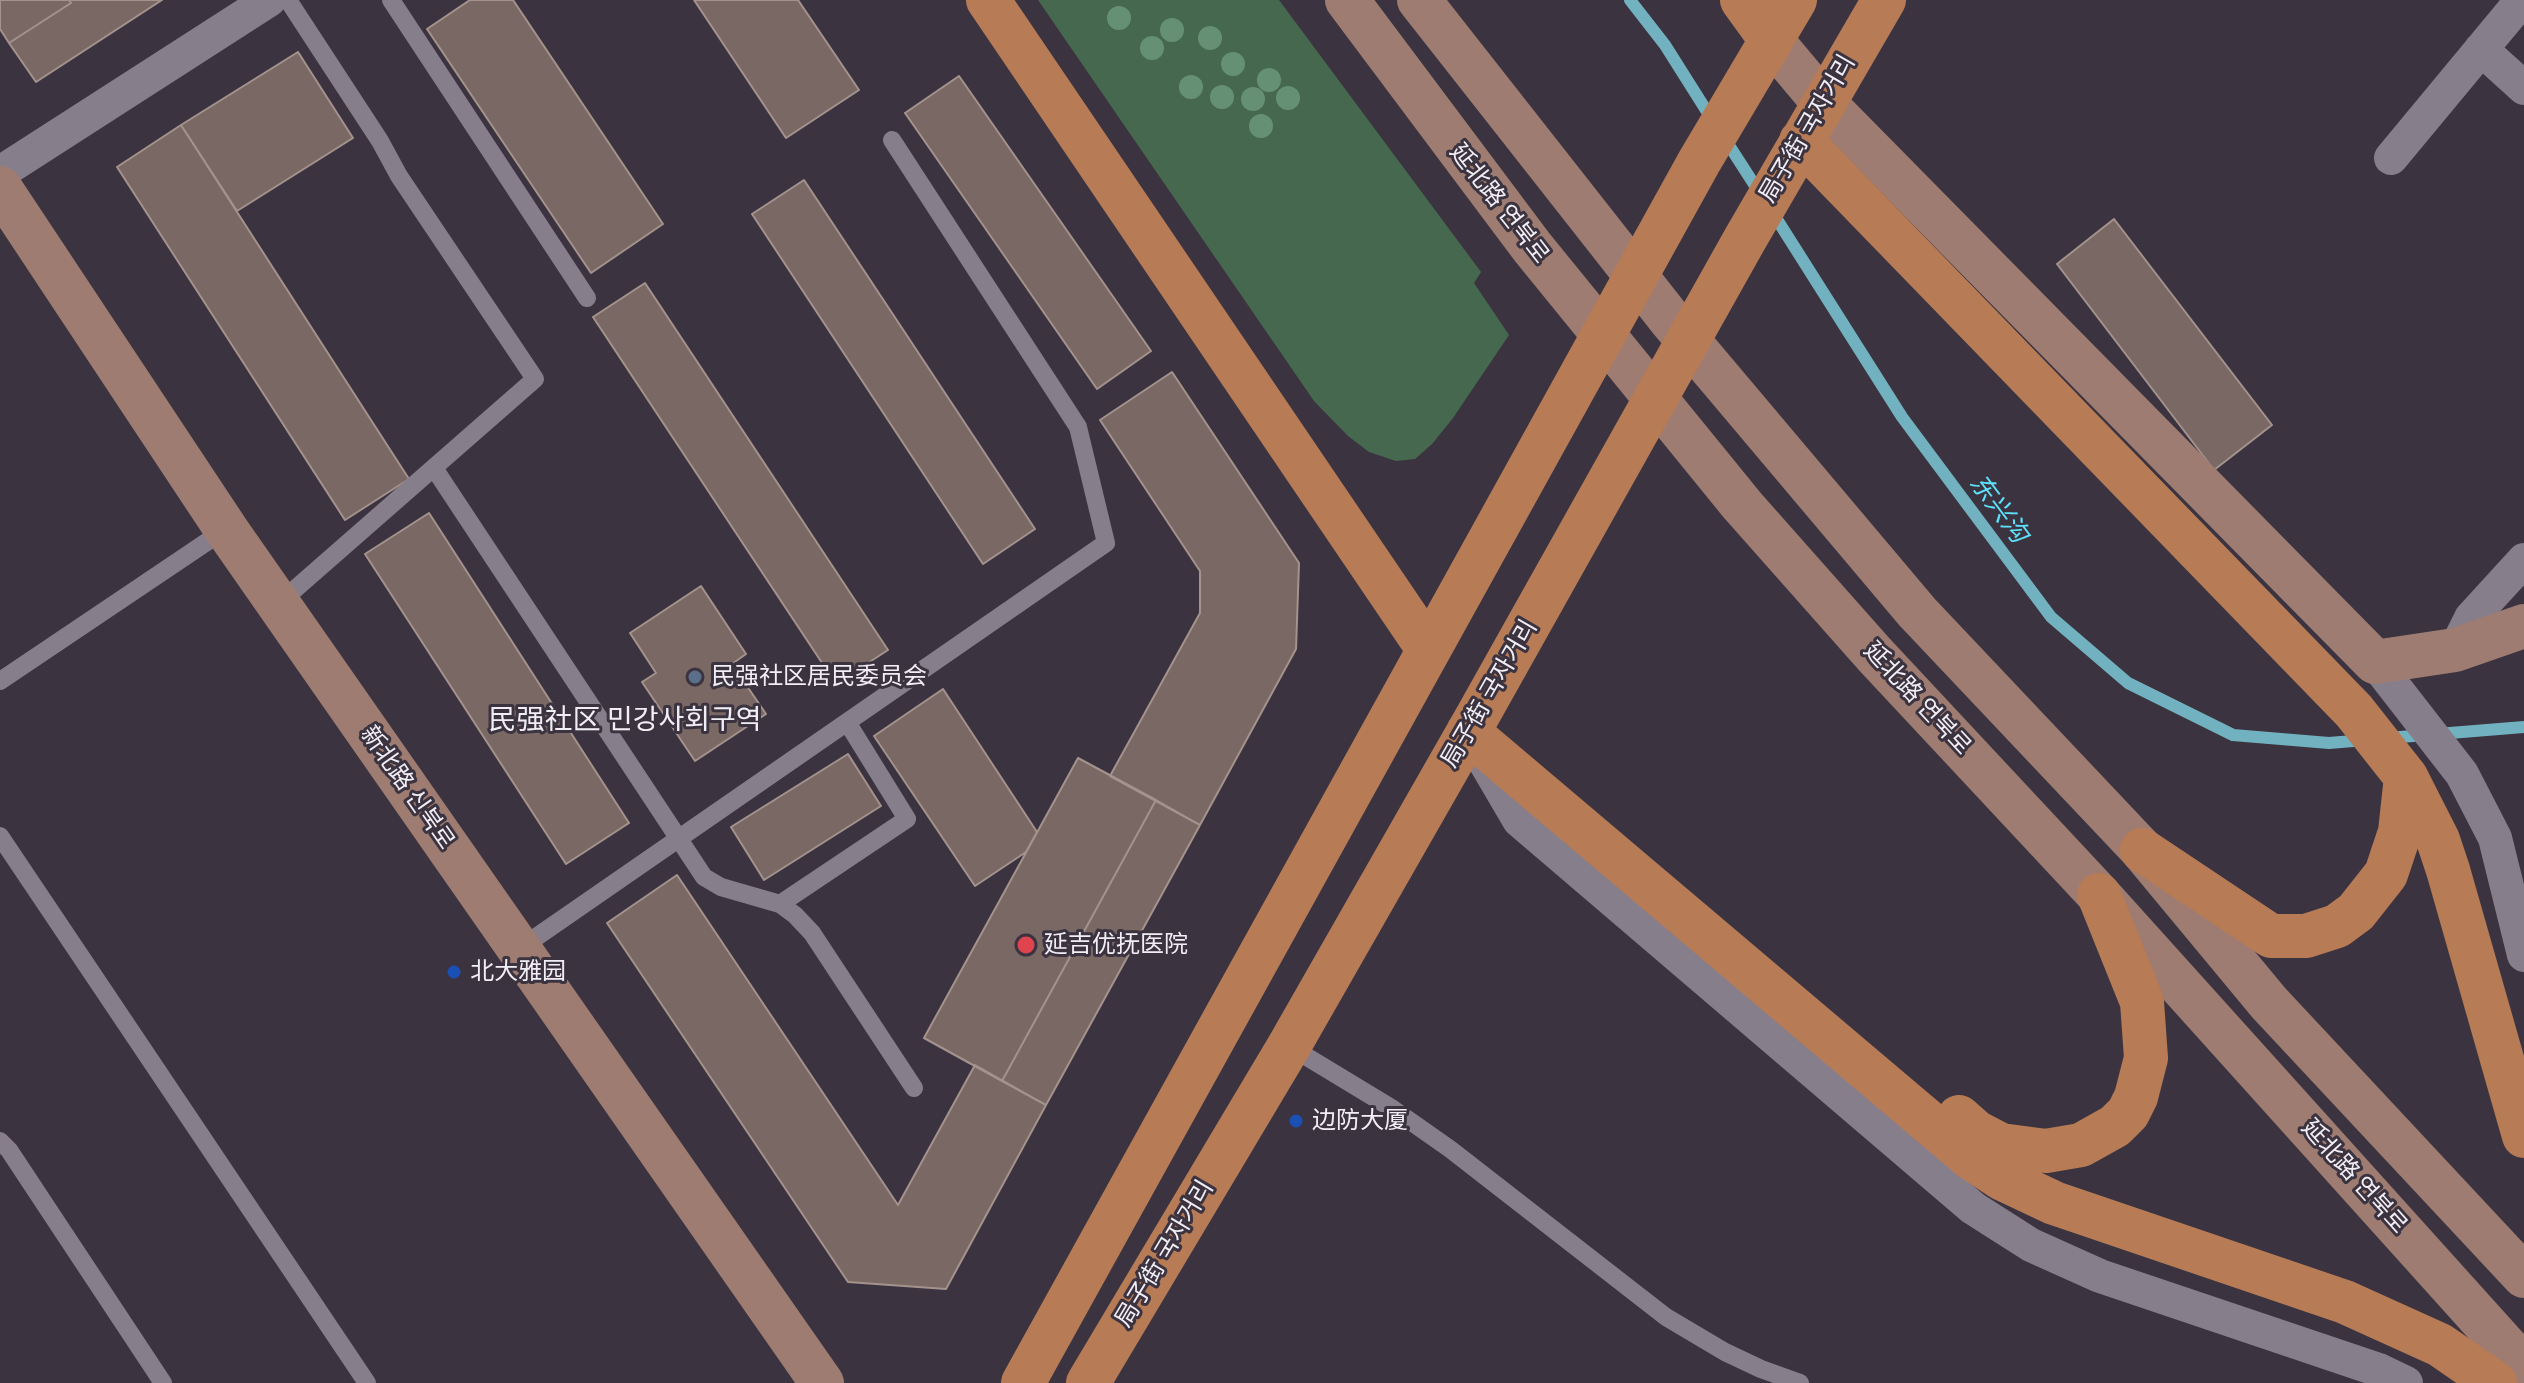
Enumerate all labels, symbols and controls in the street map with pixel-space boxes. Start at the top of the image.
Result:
street label: 局子街 국자거리 [1754,50,1862,208]
street label: 延北路 연북로 [1443,138,1555,270]
water label: 东兴沟 [1962,468,2034,550]
street label: 局子街 국자거리 [1436,615,1544,773]
street label: 延北路 연북로 [1857,637,1977,761]
place label: 民强社区居民委员会 [711,663,927,691]
marker: 民强社区居民委员会 [686,668,704,686]
district label: 民强社区 민강사회구역 [488,704,762,738]
street label: 新北路 신북로 [354,721,460,855]
place label: 延吉优抚医院 [1044,931,1188,959]
marker: 延吉优抚医院 [1015,934,1037,956]
place label: 北大雅园 [470,958,566,986]
marker: 北大雅园 [445,963,463,981]
place label: 边防大厦 [1312,1107,1408,1135]
marker: 边防大厦 [1287,1112,1305,1130]
street label: 延北路 연북로 [2295,1114,2413,1240]
street label: 局子街 국자거리 [1110,1175,1220,1333]

